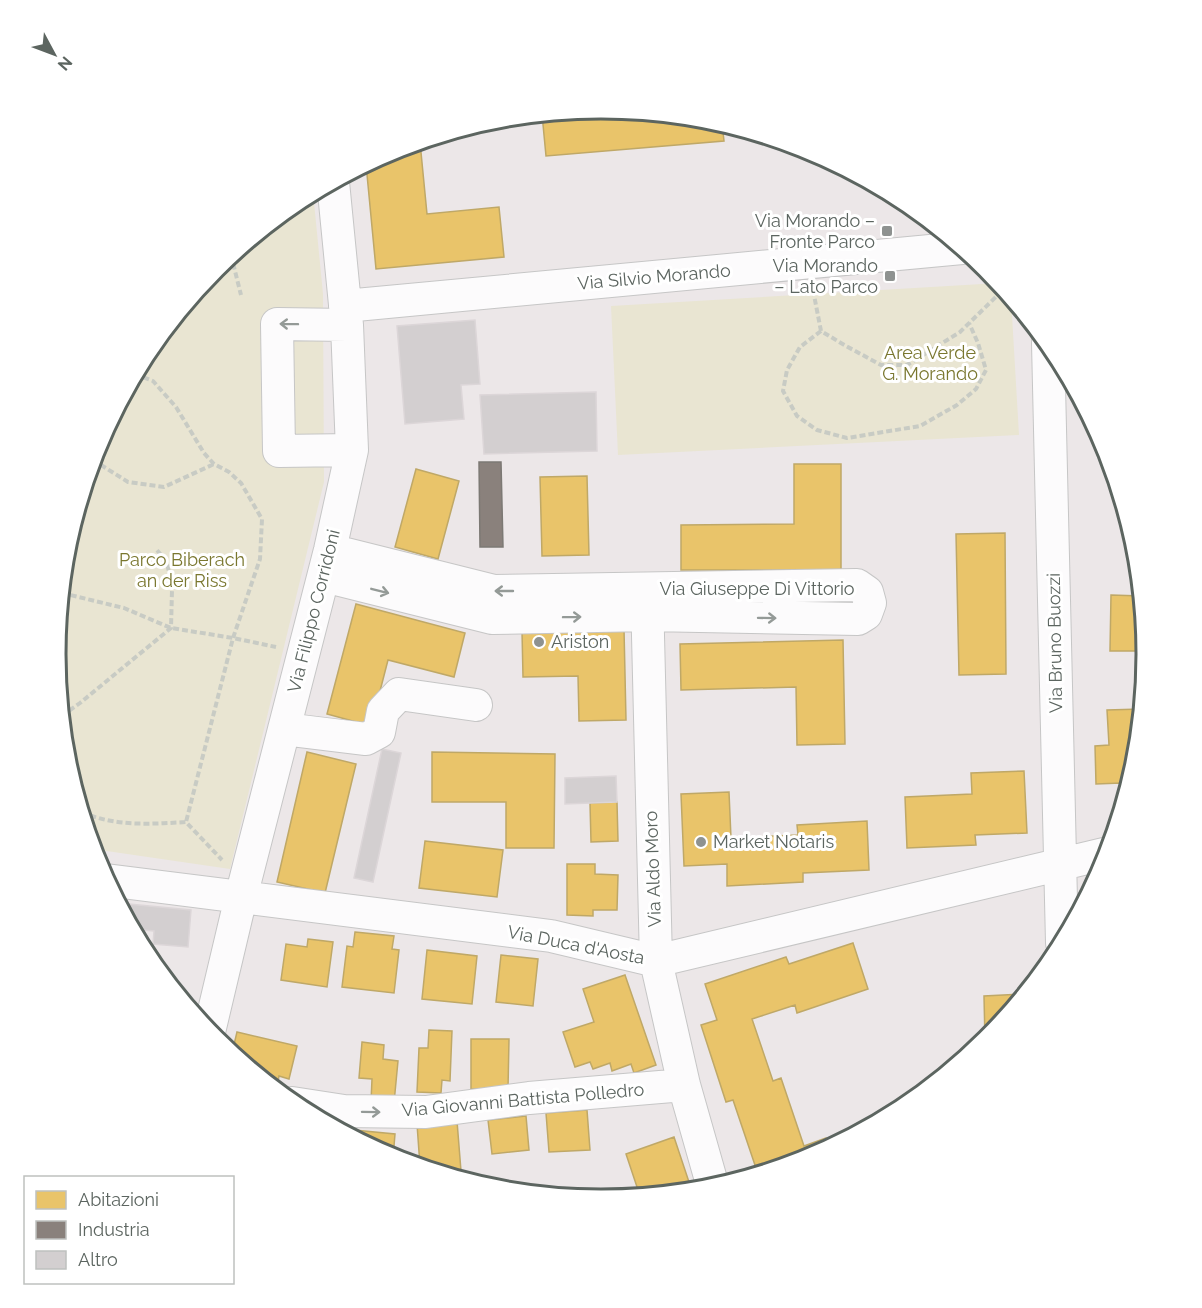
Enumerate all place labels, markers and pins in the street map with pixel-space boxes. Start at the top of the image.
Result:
place label: Via Morando – Fronte Parco [755,210,875,252]
marker: Via Morando – Fronte Parco [880,224,894,238]
place label: Via Morando – Lato Parco [773,255,878,297]
marker: Via Morando – Lato Parco [883,269,897,283]
place label: Ariston [551,631,609,652]
marker: Ariston [532,635,546,649]
place label: Market Notaris [713,831,834,852]
marker: Market Notaris [694,835,708,849]

